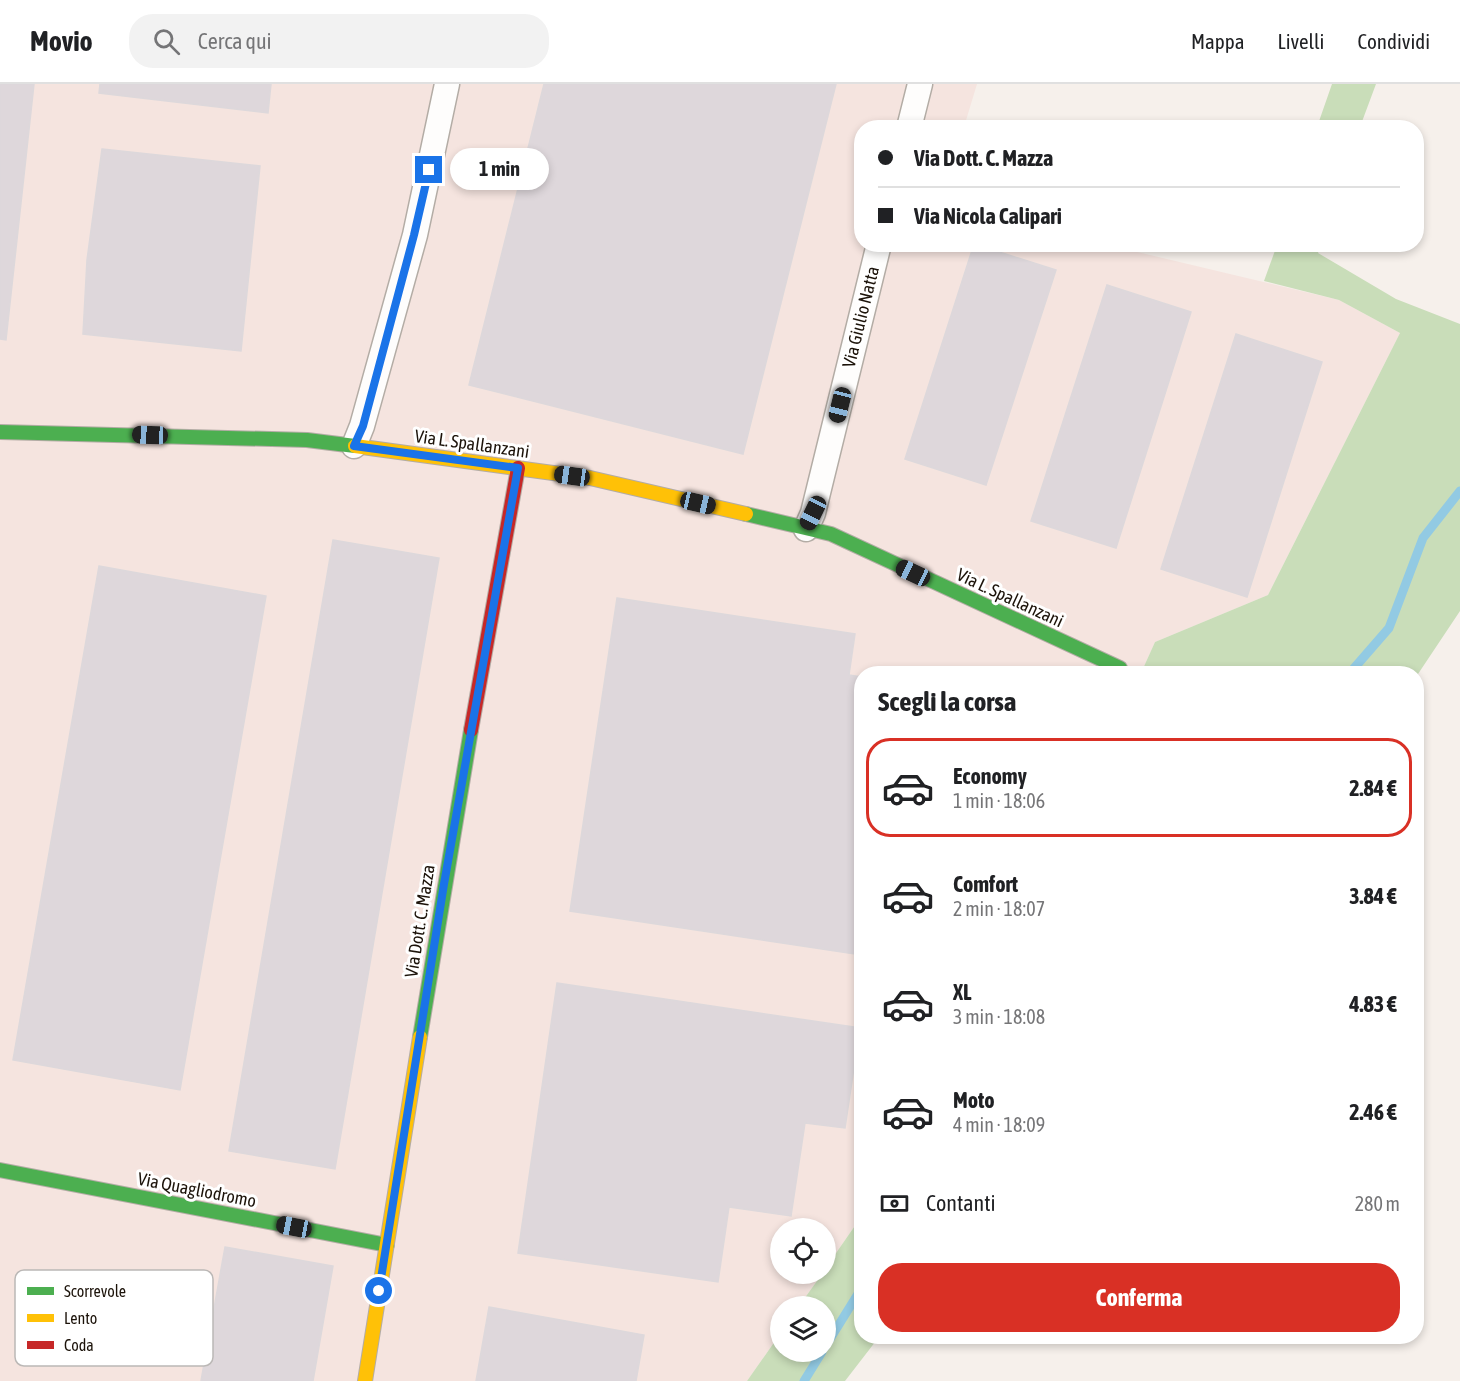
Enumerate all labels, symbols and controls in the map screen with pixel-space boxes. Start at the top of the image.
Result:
search box [129,14,549,68]
text: Movio [30,25,93,57]
icon: search [150,25,183,58]
text: Cerca qui [198,28,272,54]
text: Mappa [1191,29,1245,53]
text: Livelli [1278,29,1324,53]
text: Condividi [1357,29,1430,53]
text: Via Dott. C. Mazza [914,145,1053,171]
callout: 1 min [450,149,549,191]
route end [415,156,442,183]
text: 1 min [479,157,520,180]
text: Via Nicola Calipari [914,203,1062,229]
street label: Via Giulio Natta [838,264,883,370]
car [827,385,853,425]
car [132,425,168,445]
street label: Via L. Spallanzani [414,425,531,462]
car [553,465,591,487]
car [678,490,718,516]
car [797,493,829,533]
car [893,557,933,589]
street label: Via L. Spallanzani [954,564,1067,631]
text: Scegli la corsa [878,686,1016,717]
icon: car [881,761,935,815]
text: Economy [953,763,1027,789]
text: 2.84 € [1349,775,1397,801]
text: 1 min · 18:06 [953,789,1045,812]
street label: Via Dott. C. Mazza [400,863,439,979]
icon: car [881,869,935,923]
text: Comfort [953,871,1018,897]
text: 3.84 € [1349,883,1397,909]
text: 2 min · 18:07 [953,897,1045,920]
icon: car [881,977,935,1031]
text: XL [953,979,971,1005]
text: 4.83 € [1349,991,1397,1017]
text: 3 min · 18:08 [953,1005,1045,1028]
icon: car [881,1085,935,1139]
text: Moto [953,1087,995,1113]
text: 2.46 € [1349,1099,1397,1125]
text: 4 min · 18:09 [953,1113,1045,1136]
street label: Via Quagliodromo [136,1168,258,1211]
icon: cash [878,1187,911,1220]
text: Contanti [926,1190,996,1216]
text: 280 m [1355,1192,1400,1215]
car [275,1215,313,1239]
map controls [770,1218,836,1362]
button: locate [770,1218,836,1284]
button: Conferma [878,1263,1400,1332]
legend [15,1270,213,1366]
route start [365,1277,392,1304]
text: Scorrevole [64,1282,126,1300]
button: layers [770,1296,836,1362]
text: Lento [64,1309,97,1327]
text: Coda [64,1336,94,1354]

